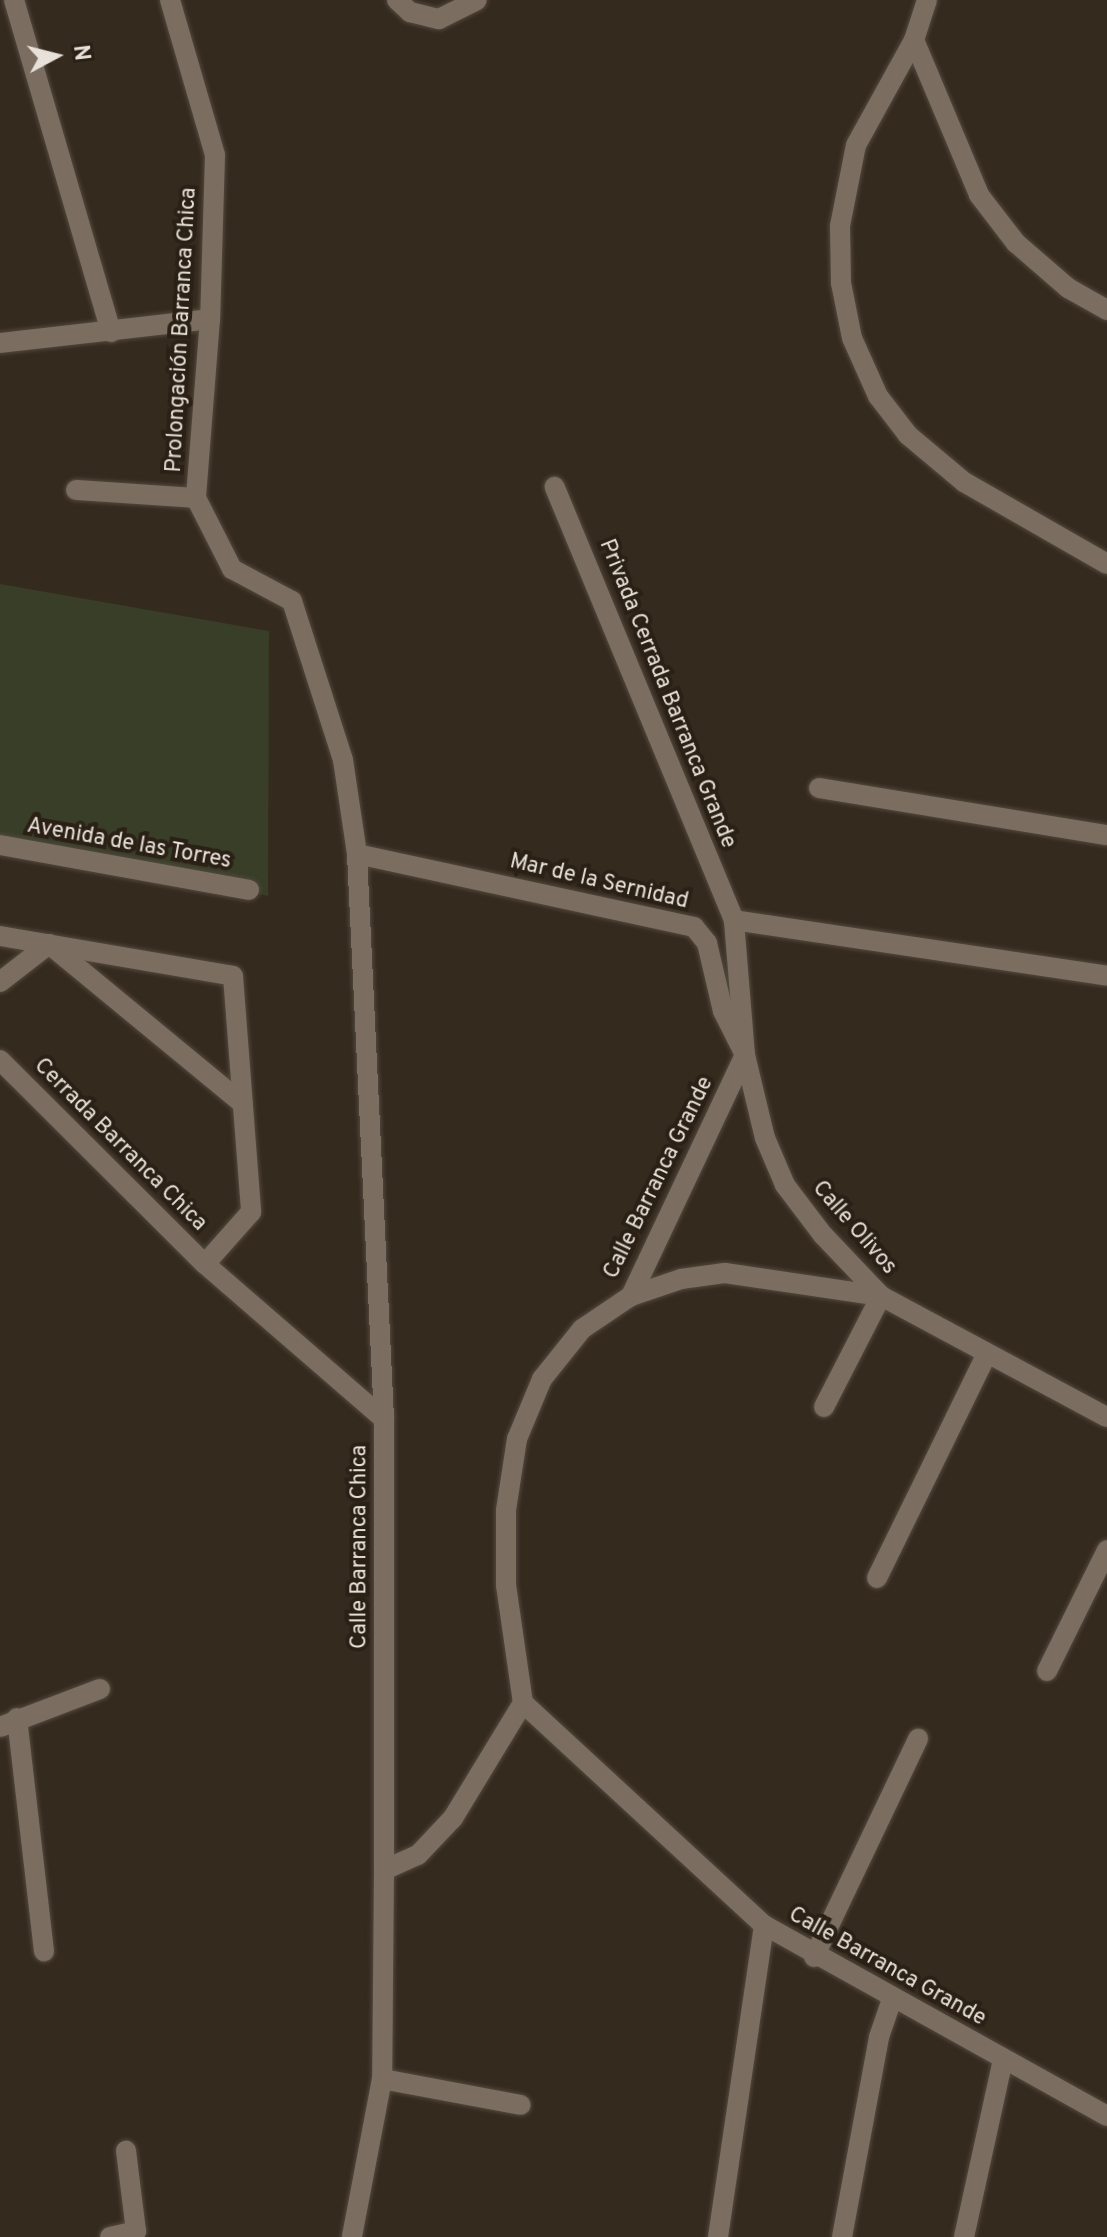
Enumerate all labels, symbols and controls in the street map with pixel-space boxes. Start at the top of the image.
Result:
north arrow [16,16,96,96]
text: N [66,44,95,62]
street label: Prolongación Barranca Chica [161,187,203,473]
street label: Privada Cerrada Barranca Grande [593,536,741,852]
street label: Avenida de las Torres [24,813,234,875]
street label: Mar de la Sernidad [507,849,691,915]
street label: Cerrada Barranca Chica [28,1053,212,1237]
street label: Calle Barranca Grande [599,1073,719,1283]
street label: Calle Olivos [806,1176,902,1280]
street label: Calle Barranca Chica [347,1445,373,1649]
street label: Calle Barranca Grande [784,1902,990,2032]

